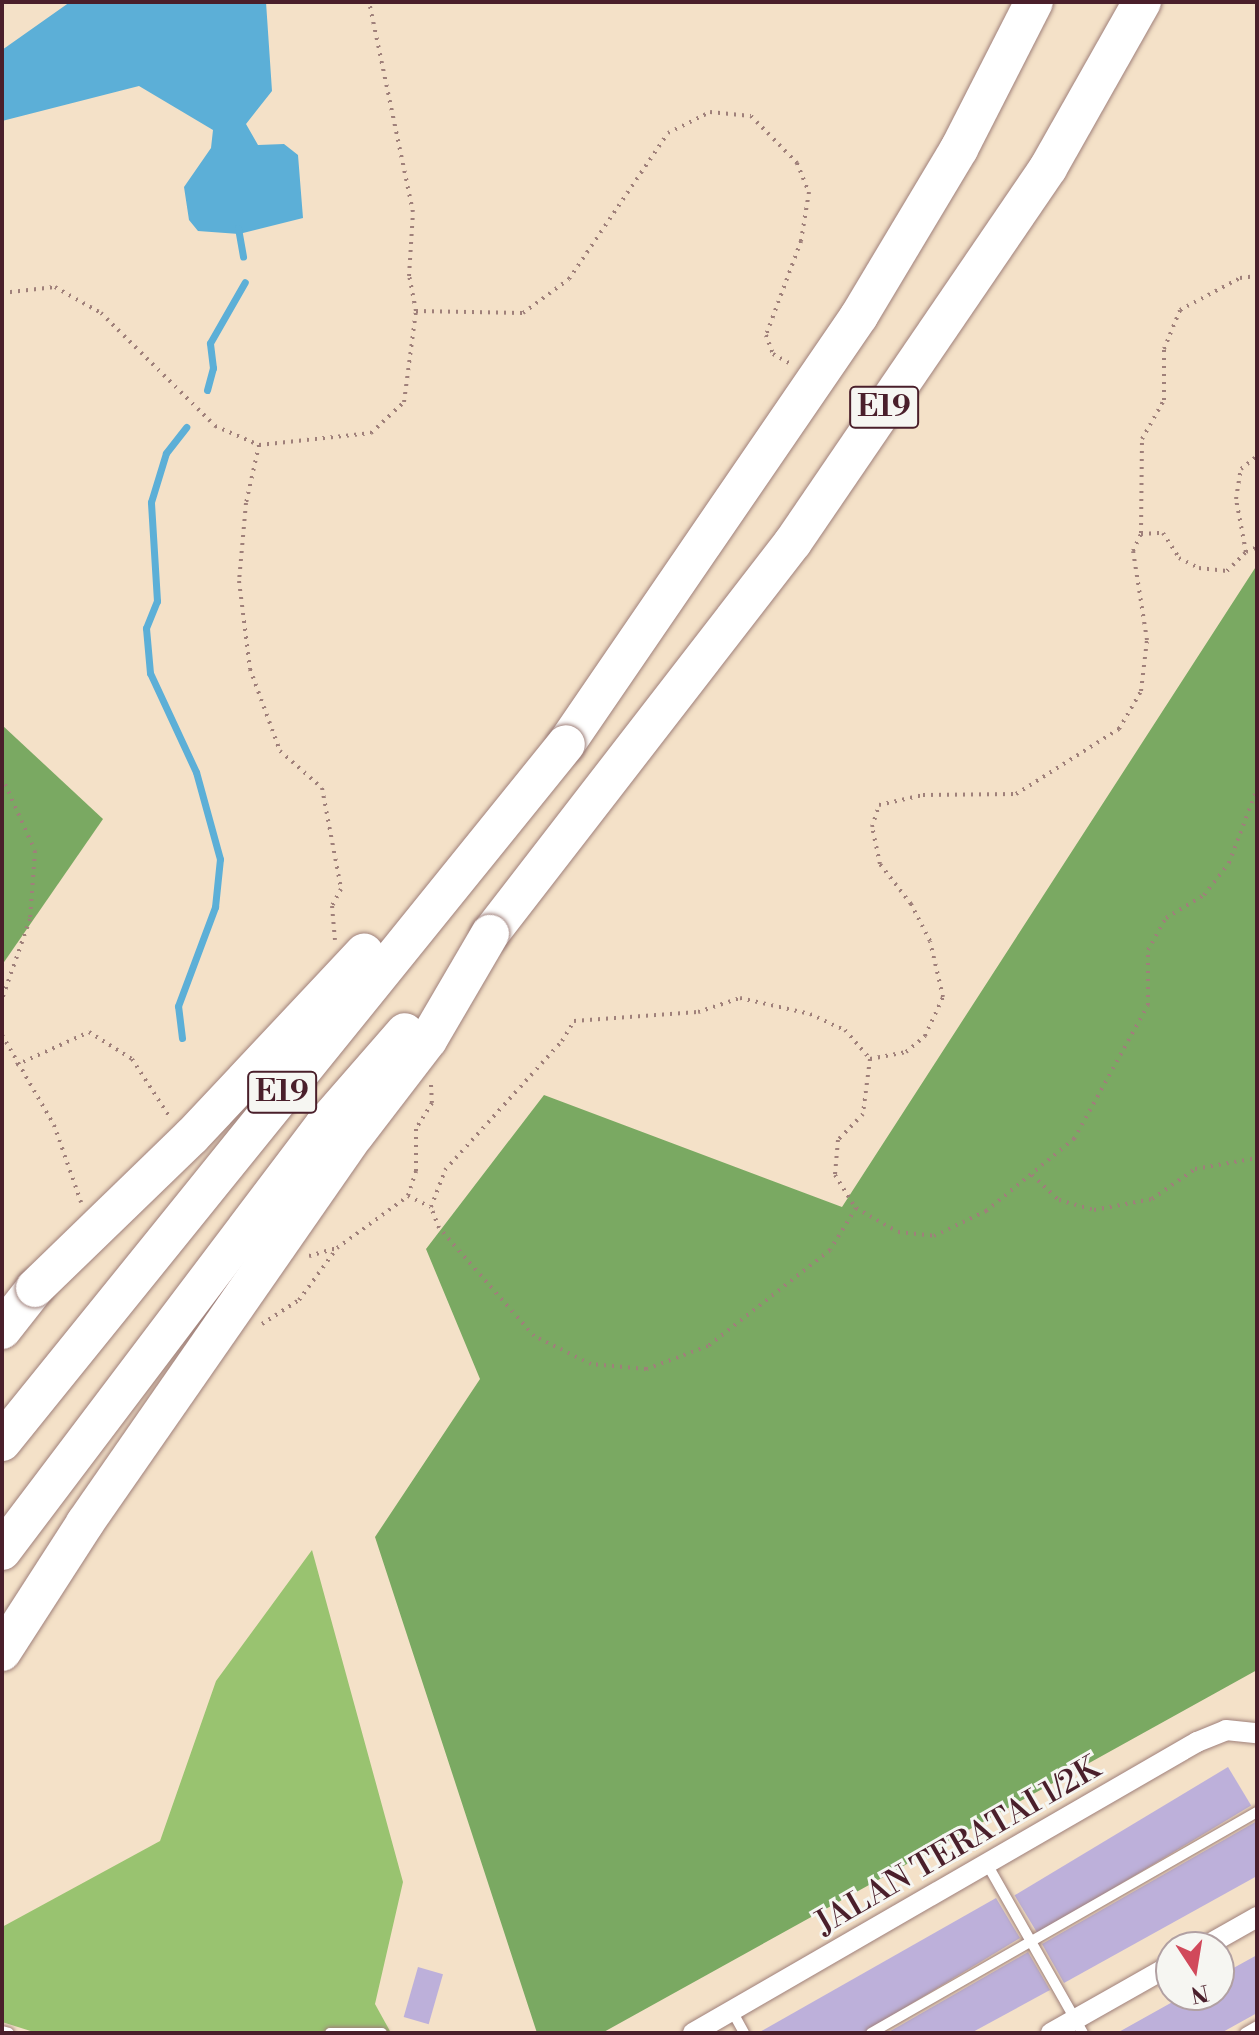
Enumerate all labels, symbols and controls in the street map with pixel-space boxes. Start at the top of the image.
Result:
road number: E19 [848,381,920,433]
road number: E19 [246,1066,318,1118]
street label: JALAN TERATAI 1/2K [809,1749,1107,1943]
north arrow [1155,1931,1235,2011]
text: N [1188,1978,1211,2008]

